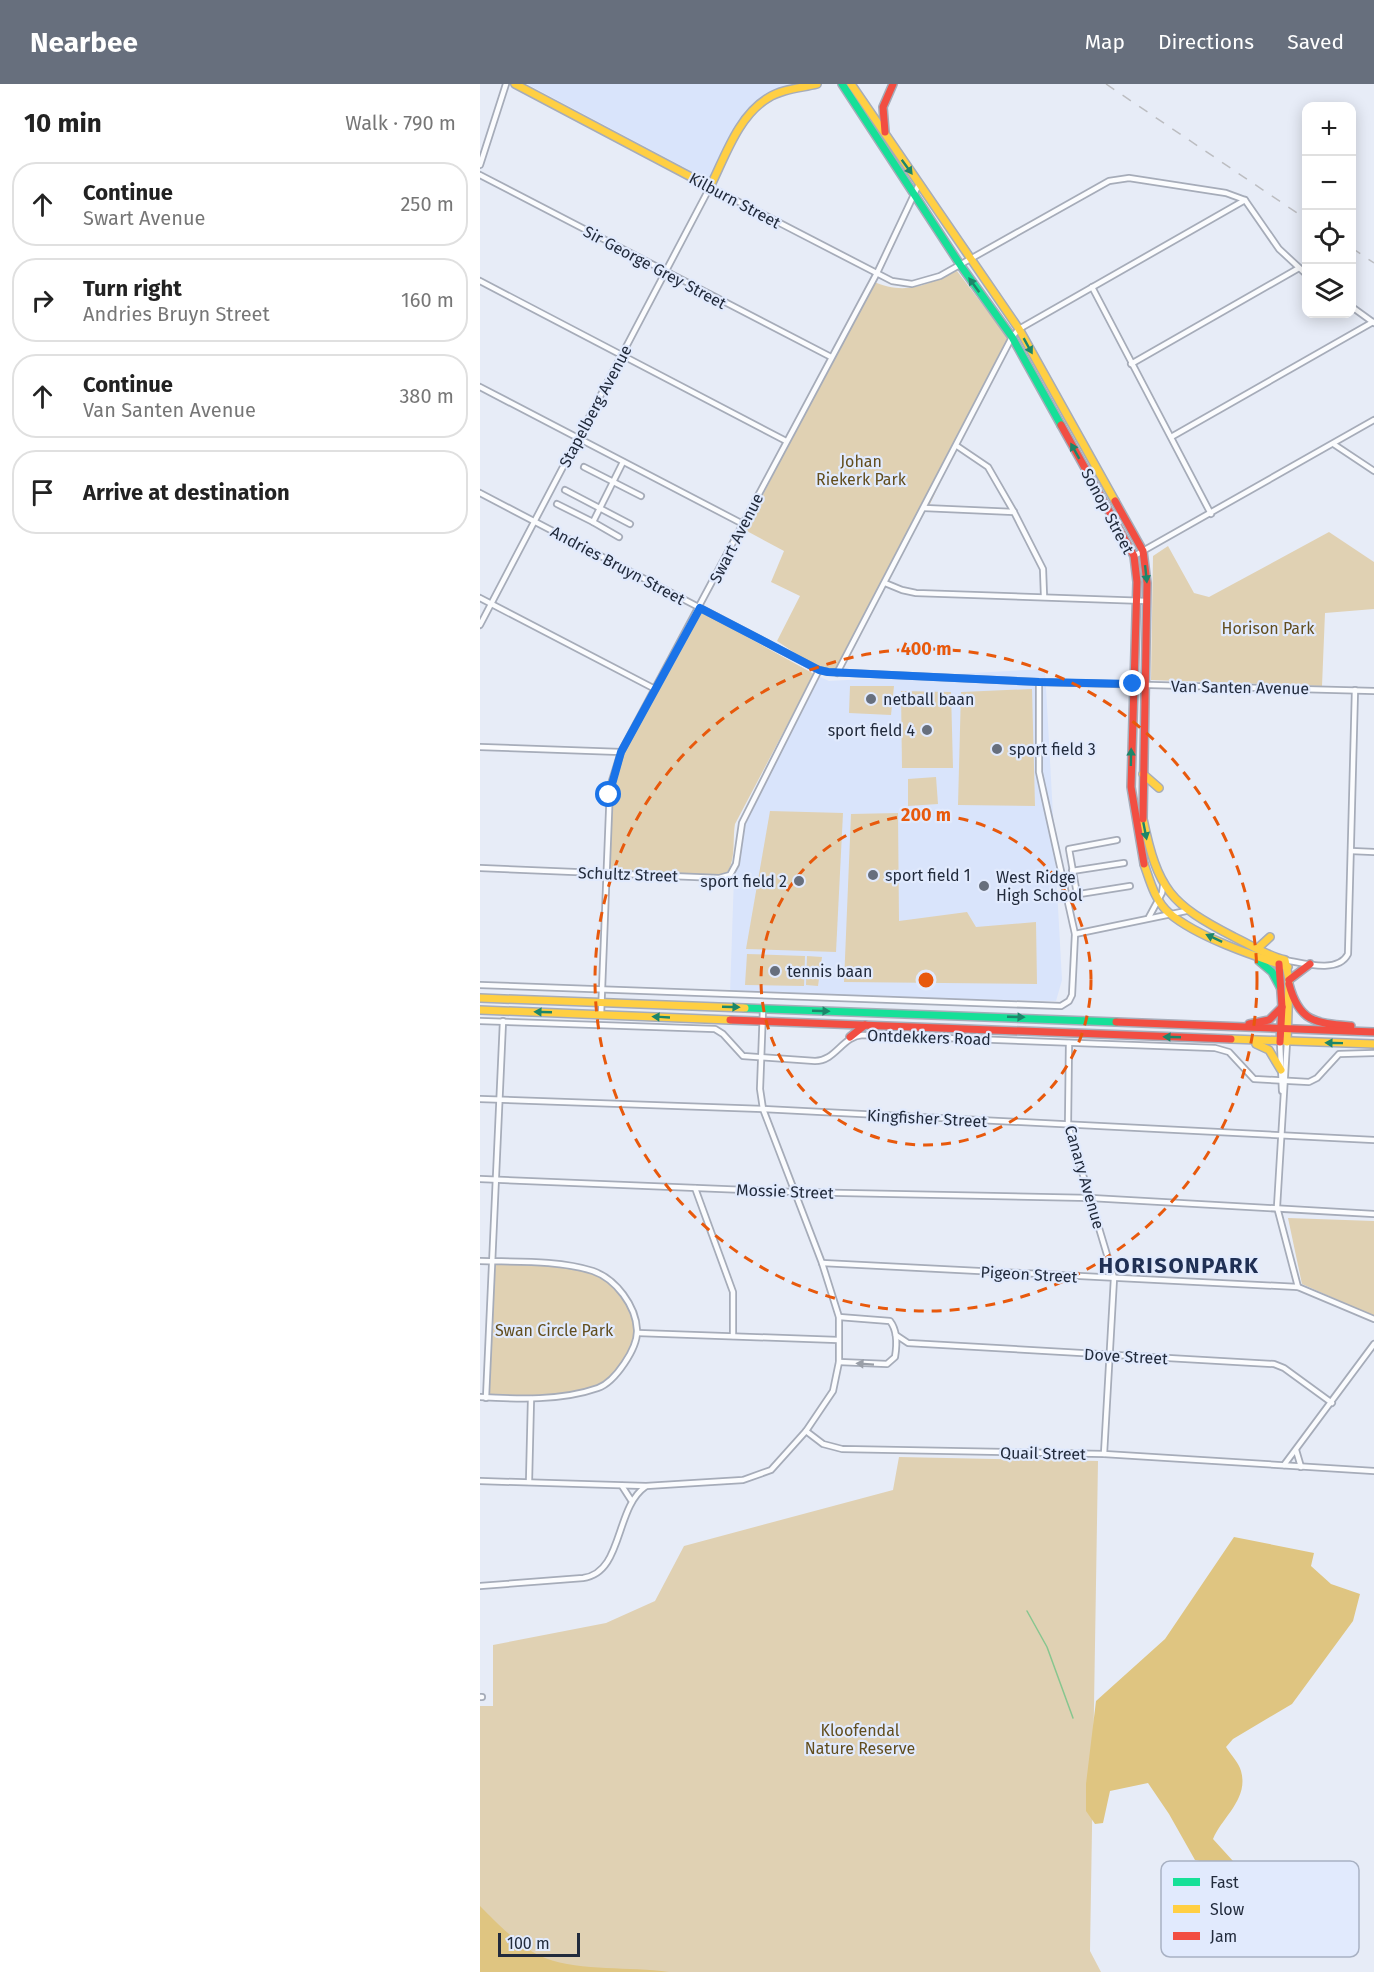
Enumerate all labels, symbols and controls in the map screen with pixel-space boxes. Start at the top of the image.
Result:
text: Nearbee [30,26,138,59]
text: Map [1085,29,1125,55]
text: Directions [1158,29,1254,55]
text: Saved [1287,29,1344,55]
map controls [1302,102,1356,318]
button: + [1302,102,1356,156]
text: 10 min [24,108,102,139]
text: Walk · 790 m [345,111,456,135]
button: − [1302,156,1356,210]
one-way arrow [901,159,913,175]
street label: Kilburn Street [686,168,784,233]
text: Continue [83,179,173,206]
icon: ahead [26,188,59,221]
text: 250 m [400,192,454,216]
text: Swart Avenue [83,206,206,230]
button: locate [1302,210,1356,264]
street label: Sir George Grey Street [580,222,729,313]
button: layers [1302,264,1356,318]
text: Turn right [83,275,182,302]
one-way arrow [968,277,980,293]
icon: right [26,284,59,317]
text: 160 m [401,288,454,312]
text: Andries Bruyn Street [83,302,270,326]
one-way arrow [1023,338,1033,355]
street label: Stapelberg Avenue [555,342,636,471]
text: Continue [83,371,173,398]
icon: ahead [26,380,59,413]
text: 380 m [399,384,454,408]
text: Van Santen Avenue [83,398,256,422]
one-way arrow [1070,442,1080,459]
park label: Johan Riekerk Park [816,452,907,489]
street label: Sonop Street [1077,465,1138,557]
icon: arrive [26,476,59,509]
text: Arrive at destination [83,479,290,506]
street label: Swart Avenue [706,490,767,586]
street label: Andries Bruyn Street [547,522,688,609]
one-way arrow [1141,564,1151,583]
park label: Horison Park [1222,619,1315,638]
text: 400 m [901,638,951,660]
route end [1119,670,1145,696]
street label: Van Santen Avenue [1171,677,1309,698]
place label: netball baan [883,690,974,709]
marker: netball baan [864,692,878,706]
place label: sport field 4 [828,721,915,740]
marker: sport field 4 [920,723,934,737]
place label: sport field 3 [1009,740,1096,759]
marker: sport field 3 [990,742,1004,756]
one-way arrow [1127,747,1136,766]
route start [595,781,621,807]
text: 200 m [901,804,951,826]
one-way arrow [1141,822,1150,841]
street label: Schultz Street [578,863,679,886]
place label: sport field 1 [885,866,971,885]
marker: sport field 1 [866,868,880,882]
place label: West Ridge High School [996,868,1083,905]
place label: sport field 2 [700,872,787,891]
marker: sport field 2 [792,874,806,888]
marker: West Ridge High School [977,879,991,893]
one-way arrow [1206,933,1223,942]
place label: tennis baan [787,962,872,981]
marker: tennis baan [768,964,782,978]
centre of rings [916,970,936,990]
one-way arrow [722,1003,741,1012]
one-way arrow [812,1006,831,1015]
one-way arrow [533,1008,552,1017]
one-way arrow [1007,1012,1026,1022]
one-way arrow [652,1013,671,1022]
street label: Ontdekkers Road [867,1026,991,1049]
one-way arrow [1163,1032,1182,1041]
one-way arrow [1324,1038,1343,1048]
street label: Kingfisher Street [866,1106,988,1131]
street label: Canary Avenue [1061,1123,1108,1231]
street label: Mossie Street [736,1180,834,1203]
district label: HORISONPARK [1098,1252,1260,1279]
street label: Pigeon Street [980,1262,1078,1287]
park label: Swan Circle Park [495,1321,614,1340]
street label: Dove Street [1084,1345,1169,1368]
one-way arrow [855,1359,874,1369]
street label: Quail Street [1000,1443,1086,1464]
park label: Kloofendal Nature Reserve [805,1721,915,1758]
legend [1161,1861,1359,1957]
text: Fast [1210,1873,1239,1892]
text: Slow [1210,1900,1245,1919]
text: Jam [1210,1927,1237,1946]
scale bar [498,1930,580,1958]
text: 100 m [507,1934,550,1953]

